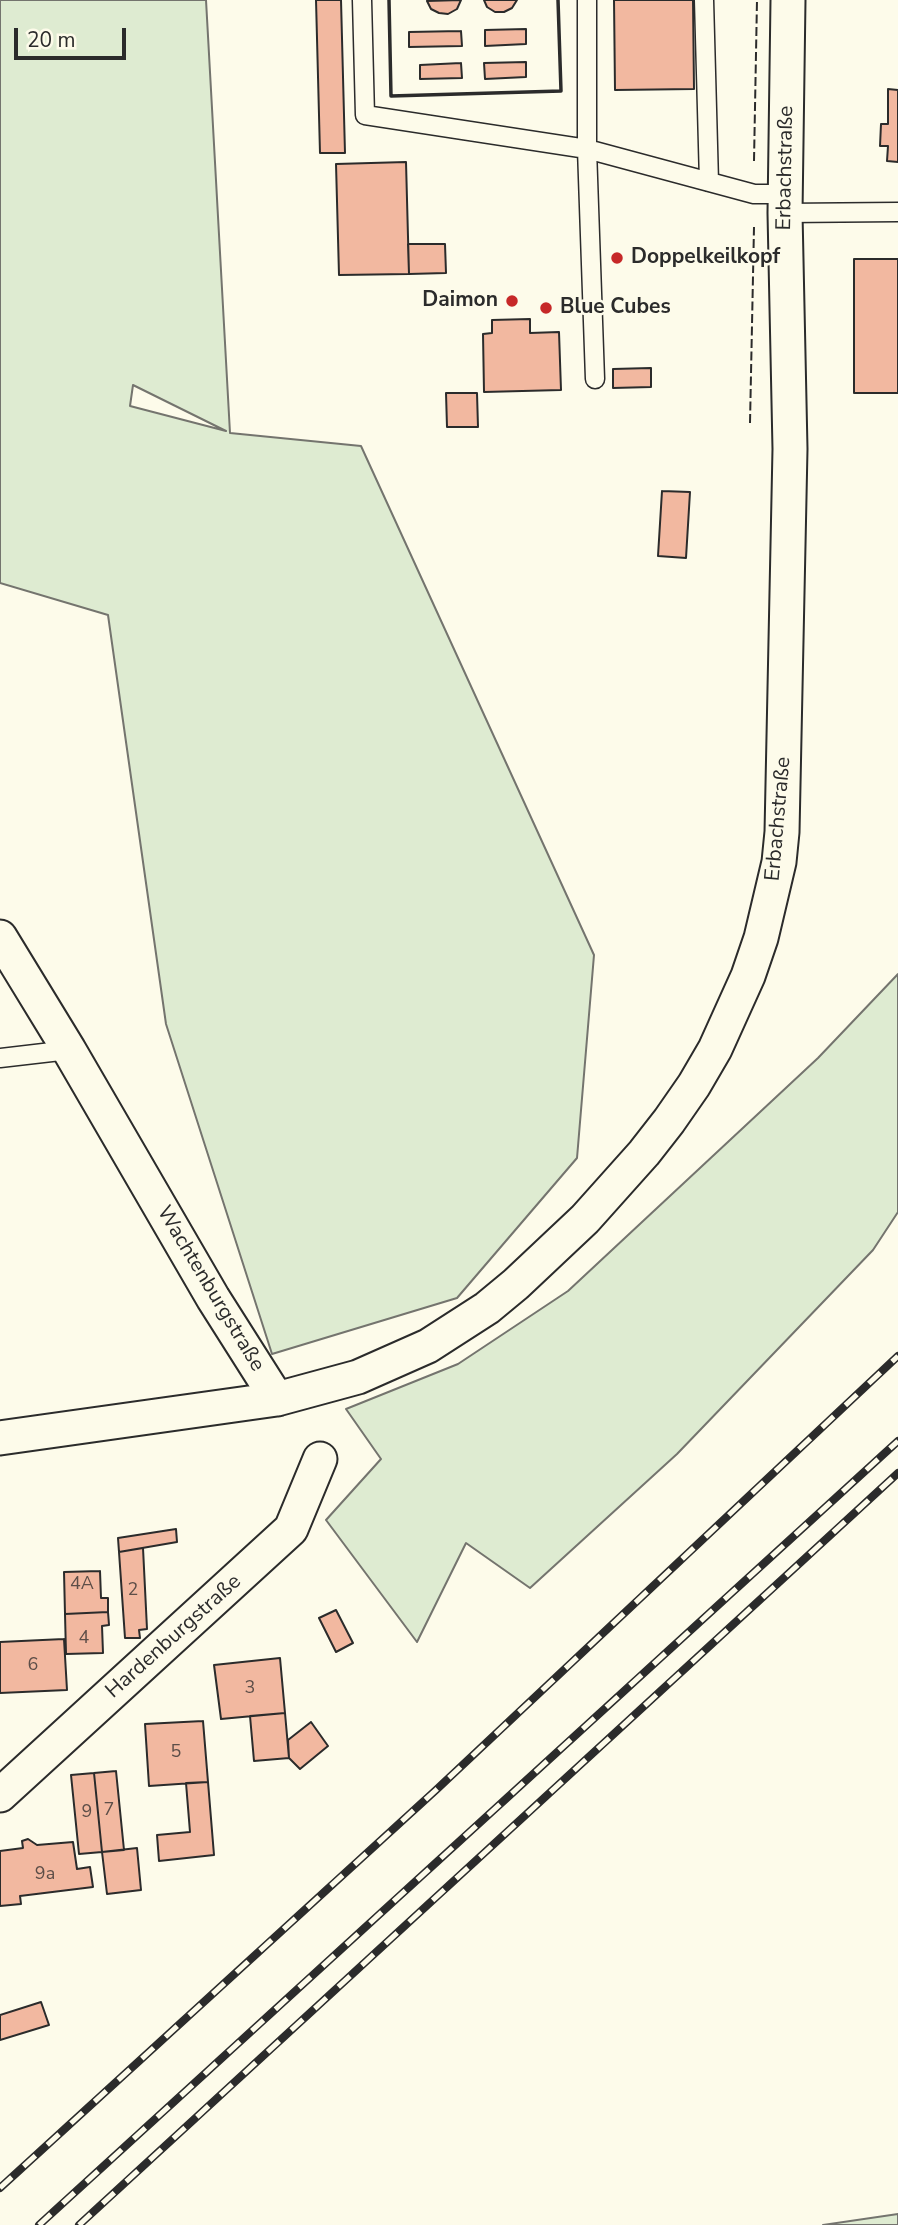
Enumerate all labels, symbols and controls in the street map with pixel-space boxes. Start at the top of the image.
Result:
scale bar [18,14,130,58]
text: 20 m [27,26,76,54]
street label: Erbachstraße [772,105,800,231]
place label: Doppelkeilkopf [631,245,780,271]
marker: Doppelkeilkopf [609,250,625,266]
place label: Daimon [422,288,498,314]
marker: Daimon [504,293,520,309]
place label: Blue Cubes [560,295,671,321]
marker: Blue Cubes [538,300,554,316]
street label: Erbachstraße [761,756,797,882]
street label: Wachtenburgstraße [151,1202,269,1376]
street label: Hardenburgstraße [101,1570,247,1704]
house number: 4A [70,1574,94,1596]
house number: 2 [128,1580,138,1602]
house number: 4 [79,1628,89,1650]
house number: 6 [28,1655,38,1677]
house number: 3 [245,1678,255,1700]
house number: 5 [171,1742,181,1764]
house number: 7 [104,1800,114,1822]
house number: 9 [82,1802,92,1824]
house number: 9a [35,1864,55,1886]

